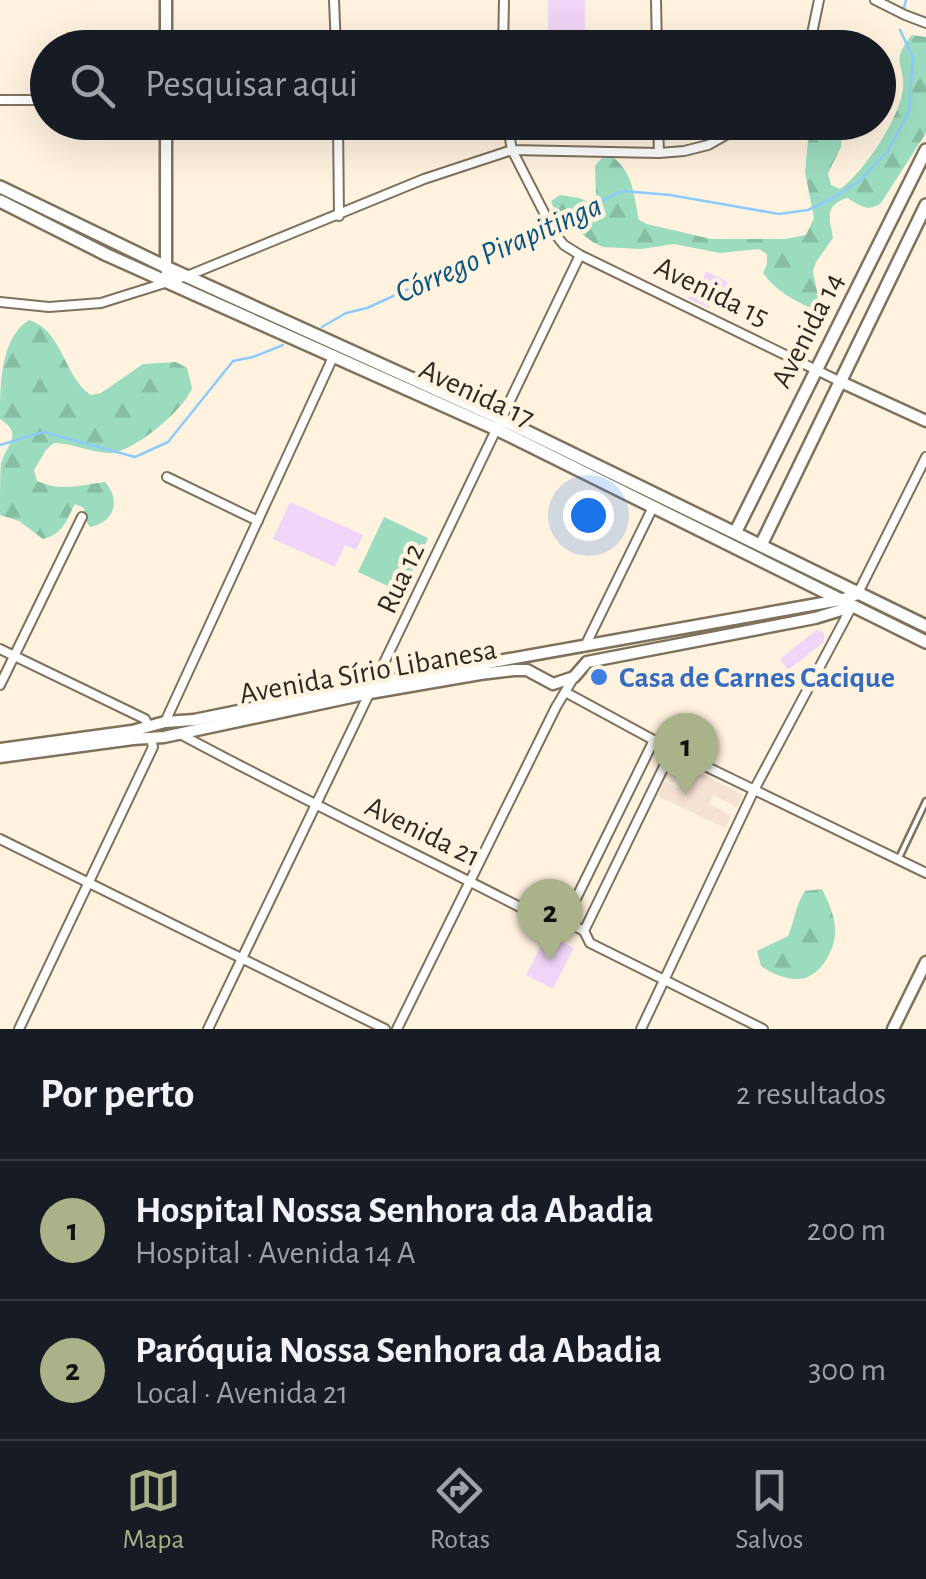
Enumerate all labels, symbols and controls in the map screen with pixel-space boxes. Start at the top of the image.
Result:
search box [30,30,896,140]
icon: search [65,58,120,113]
text: Pesquisar aqui [145,66,358,104]
water label: Córrego Pirapitinga [390,189,607,310]
street label: Avenida 15 [650,251,773,332]
street label: Avenida 14 [766,268,850,393]
street label: Avenida 17 [415,354,539,433]
your location [563,490,614,541]
street label: Rua 12 [372,538,430,618]
street label: Avenida Sírio Libanesa [237,635,499,709]
place label: Casa de Carnes Cacique [619,663,895,693]
marker: Casa de Carnes Cacique [588,666,610,688]
pin: 1 [654,712,718,795]
street label: Avenida 21 [360,791,485,873]
pin: 2 [518,878,582,961]
text: Por perto [40,1073,194,1115]
text: 2 resultados [736,1078,886,1110]
text: Hospital Nossa Senhora da Abadia [135,1192,654,1230]
text: 1 [67,1214,78,1246]
text: 200 m [807,1214,886,1246]
text: Hospital · Avenida 14 A [135,1237,415,1269]
text: Paróquia Nossa Senhora da Abadia [135,1332,662,1370]
text: 2 [65,1354,80,1386]
text: 300 m [808,1354,886,1386]
text: Local · Avenida 21 [135,1377,348,1409]
tab: Mapa [123,1463,185,1557]
tab: Rotas [430,1463,490,1557]
tab: Salvos [735,1463,803,1557]

